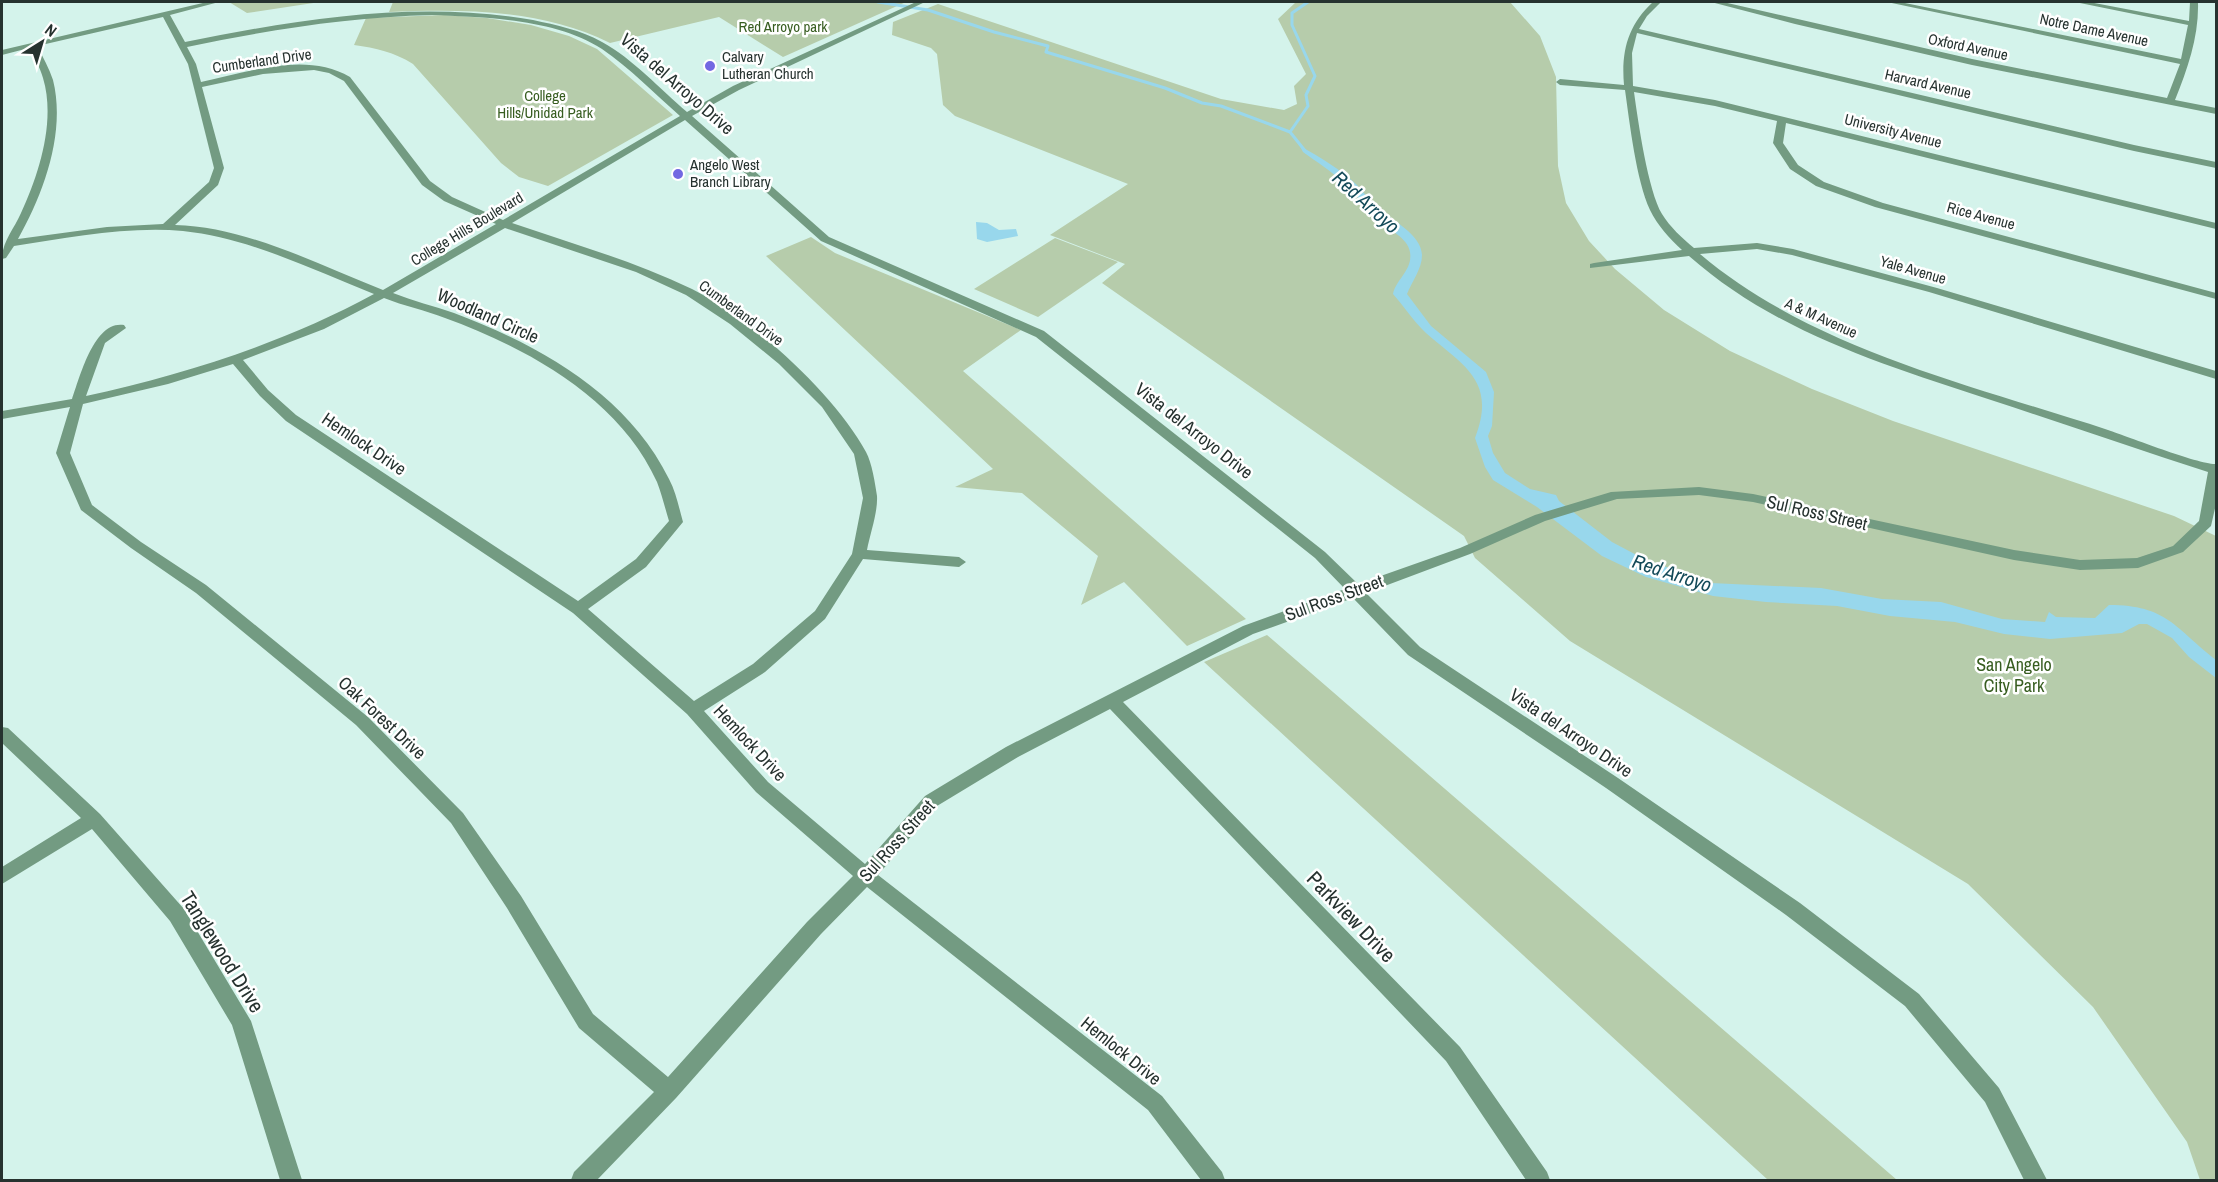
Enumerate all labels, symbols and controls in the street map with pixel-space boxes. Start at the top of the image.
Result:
street label: Notre Dame Avenue [2038,8,2151,51]
north arrow [12,12,72,72]
park label: Red Arroyo park [739,16,828,37]
text: N [41,18,61,42]
street label: Vista del Arroyo Drive [615,27,740,140]
street label: Oxford Avenue [1926,28,2010,65]
street label: Cumberland Drive [211,43,313,78]
place label: Calvary Lutheran Church [722,46,814,84]
marker: Calvary Lutheran Church [703,59,717,73]
street label: Harvard Avenue [1883,63,1973,104]
park label: College Hills/Unidad Park [497,85,594,123]
street label: University Avenue [1842,108,1944,153]
place label: Angelo West Branch Library [689,154,772,192]
water label: Red Arroyo [1327,164,1406,239]
marker: Angelo West Branch Library [671,167,685,181]
street label: College Hills Boulevard [407,187,527,270]
street label: Rice Avenue [1945,196,2018,235]
street label: Yale Avenue [1878,250,1949,289]
street label: Cumberland Drive [695,275,788,351]
street label: Woodland Circle [433,282,543,349]
street label: A & M Avenue [1781,292,1861,343]
street label: Vista del Arroyo Drive [1130,377,1258,485]
street label: Hemlock Drive [317,406,411,481]
street label: Sul Ross Street [1764,489,1870,536]
water label: Red Arroyo [1629,547,1715,598]
street label: Sul Ross Street [1281,568,1386,627]
park label: San Angelo City Park [1976,652,2052,698]
street label: Oak Forest Drive [333,670,432,765]
street label: Vista del Arroyo Drive [1505,682,1638,783]
street label: Hemlock Drive [708,699,793,787]
street label: Sul Ross Street [853,794,940,887]
street label: Parkview Drive [1300,865,1402,969]
street label: Tanglewood Drive [174,885,271,1018]
street label: Hemlock Drive [1076,1010,1167,1091]

